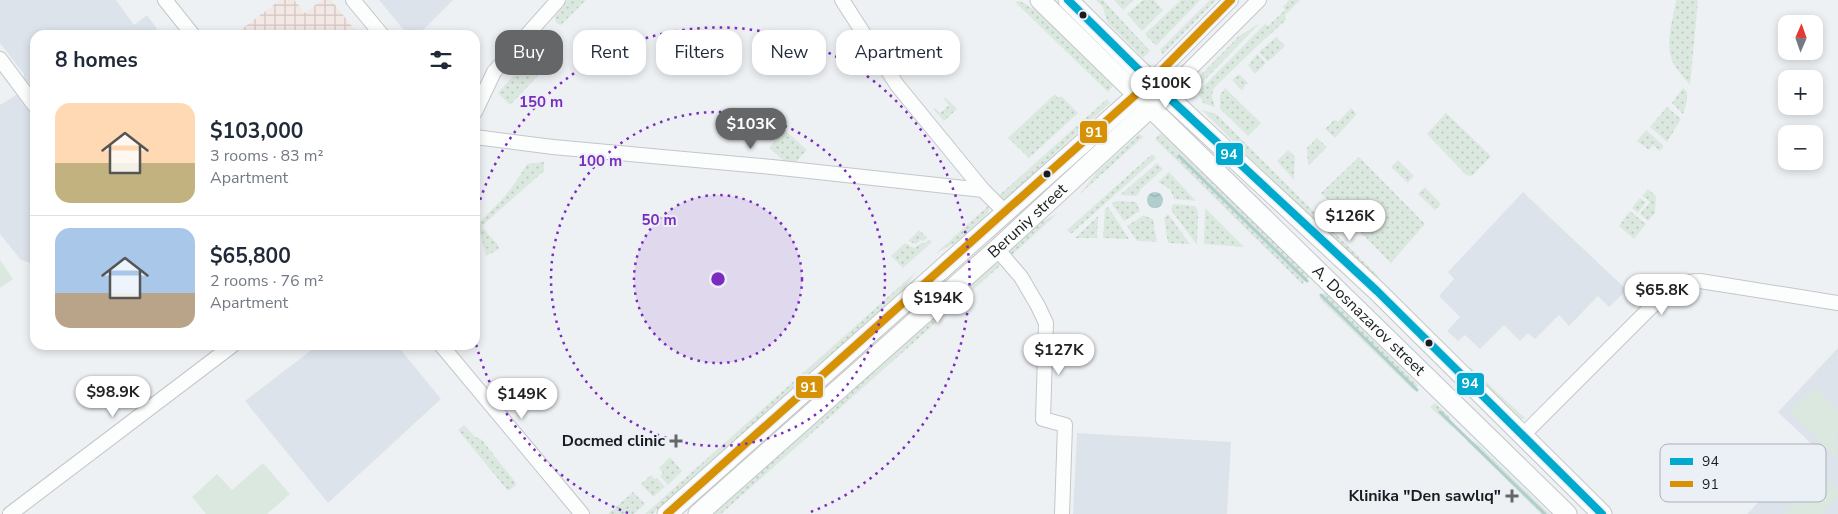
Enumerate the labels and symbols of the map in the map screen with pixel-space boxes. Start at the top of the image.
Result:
unlabelled marker [1078,10,1088,20]
north arrow [1778,15,1822,60]
pin: $100K [1131,66,1201,109]
text: 150 m [519,92,563,112]
pin: $103K [716,108,786,150]
line badge: 91 [1079,120,1108,144]
text: 91 [1086,123,1102,142]
line badge: 94 [1215,142,1244,166]
text: 94 [1221,145,1238,164]
text: 100 m [578,151,622,171]
unlabelled marker [1042,169,1052,179]
street label: Beruniy street [983,178,1072,263]
pin: $126K [1315,200,1385,242]
text: 50 m [641,210,677,230]
street label: A. Dosnazarov street [1307,260,1430,381]
centre of rings [709,270,727,288]
pin: $65.8K [1621,274,1703,316]
pin: $194K [903,282,973,324]
pin: $127K [1024,334,1094,376]
unlabelled marker [1424,338,1434,348]
line badge: 94 [1456,372,1485,396]
text: 94 [1462,374,1479,393]
line badge: 91 [795,375,824,399]
pin: $98.9K [72,376,154,418]
pin: $149K [487,378,557,420]
text: 91 [801,378,817,397]
place label: Docmed clinic [562,430,665,452]
marker: Docmed clinic [669,434,683,448]
legend [1660,444,1826,502]
text: 94 [1702,452,1719,471]
text: 91 [1702,475,1719,494]
place label: Klinika "Den sawlıq" [1348,485,1501,507]
marker: Klinika "Den sawlıq" [1505,489,1519,503]

